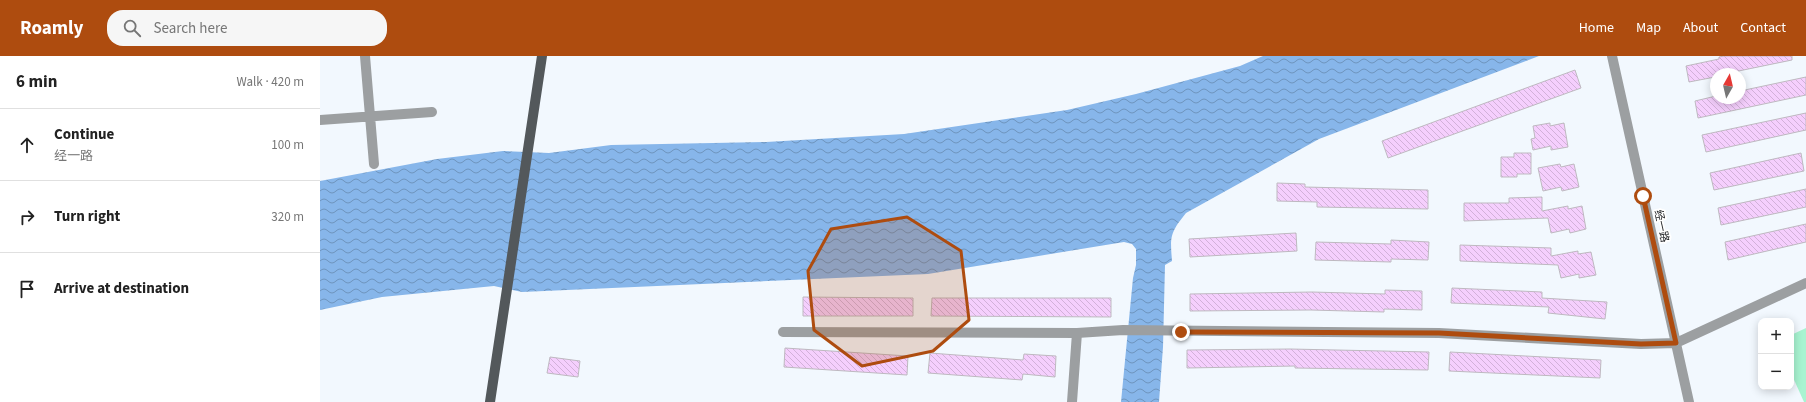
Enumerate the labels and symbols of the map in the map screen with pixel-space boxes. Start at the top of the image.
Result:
north arrow [1710,68,1746,104]
route start [1634,187,1652,205]
street label: 经一路 [1650,208,1673,244]
route end [1172,323,1190,341]

